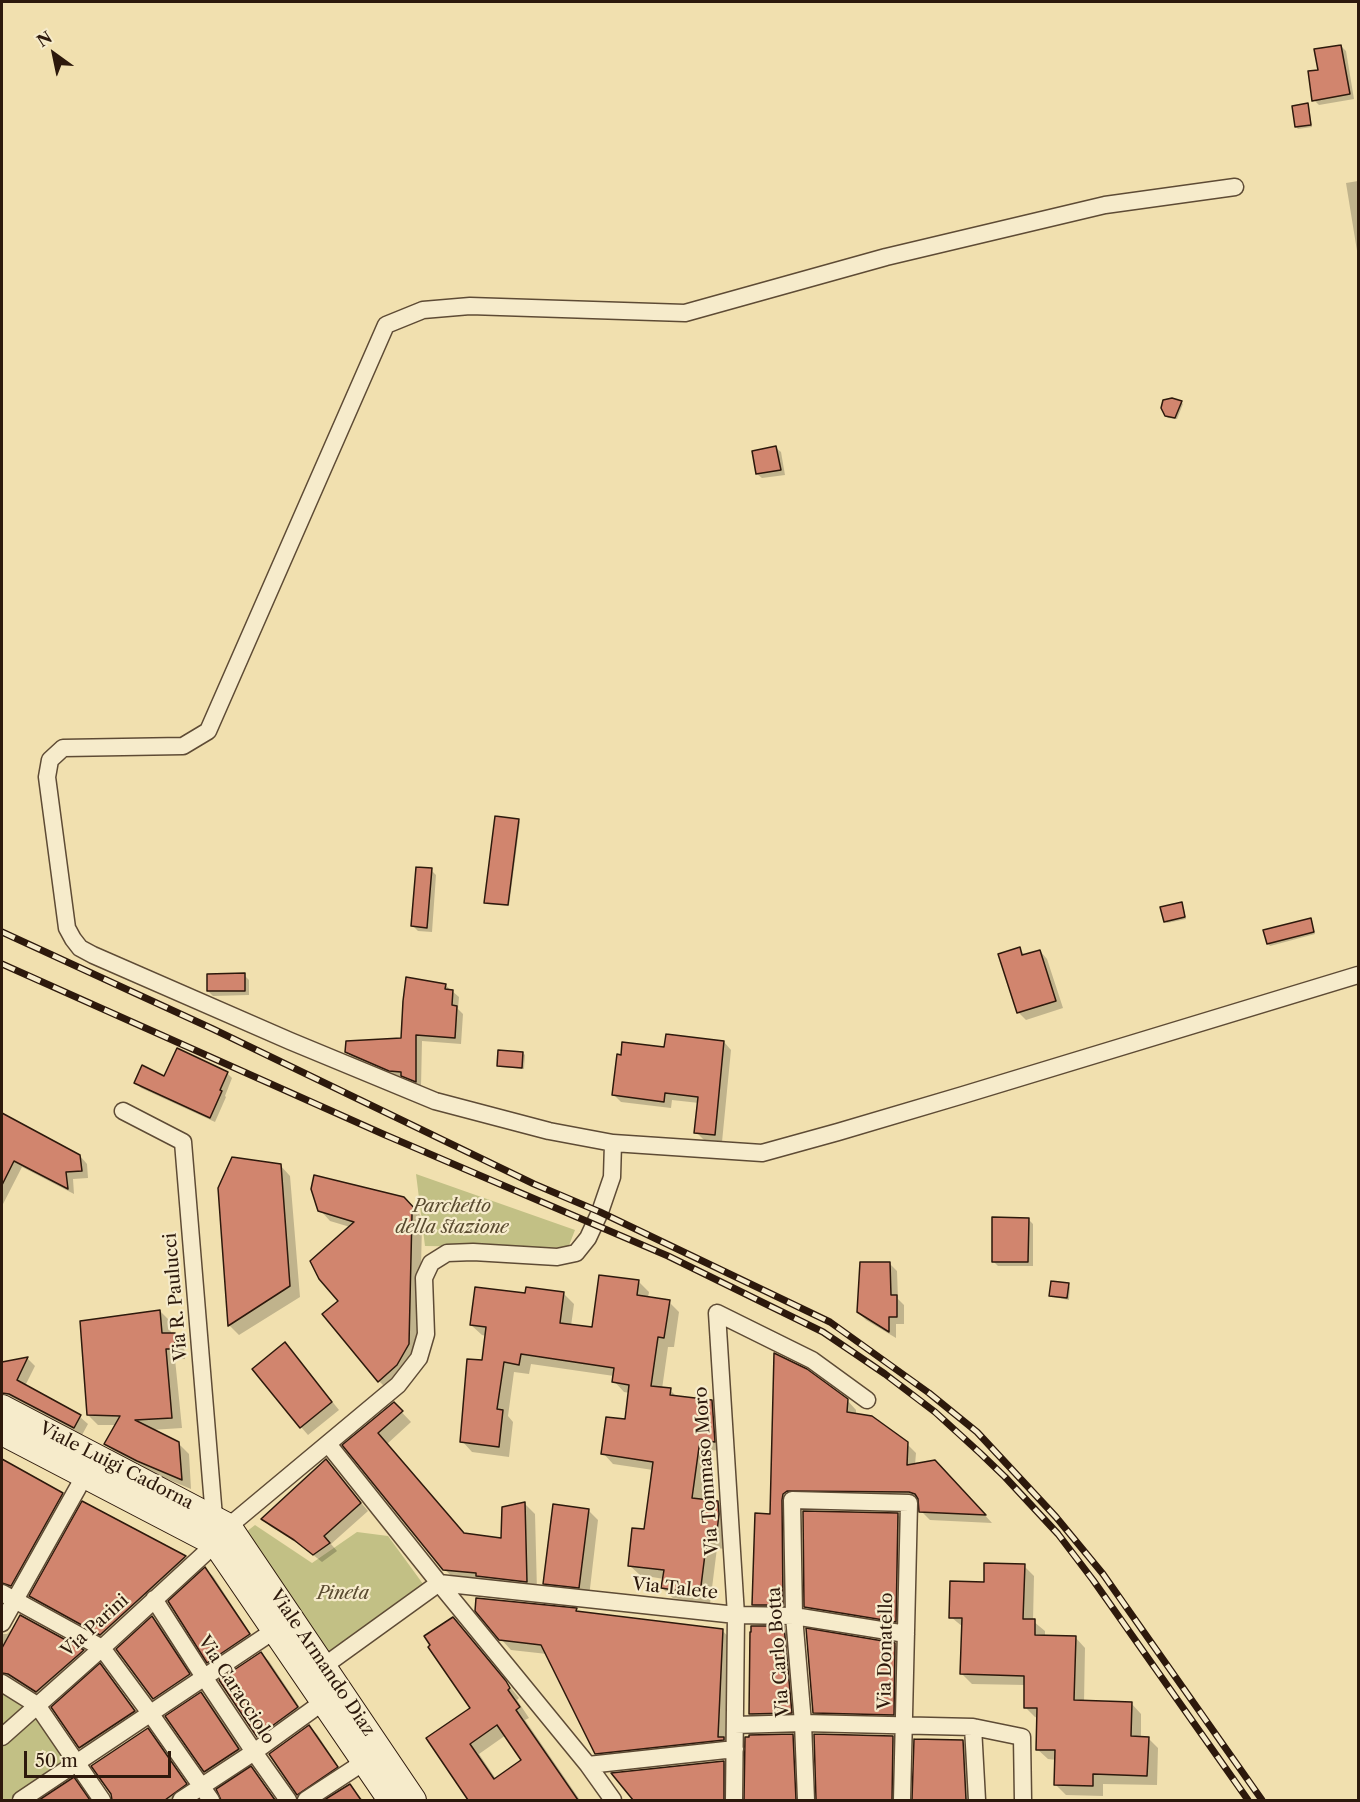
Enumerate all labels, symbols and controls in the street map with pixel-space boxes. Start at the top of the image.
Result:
north arrow [24,24,84,84]
text: N [33,27,55,51]
park label: Parchetto della stazione [395,1196,509,1238]
street label: Via R. Paulucci [160,1232,192,1362]
street label: Via Tommaso Moro [690,1386,724,1556]
street label: Viale Luigi Cadorna [35,1418,197,1514]
street label: Via Talete [631,1574,719,1604]
park label: Pineta [317,1583,369,1605]
street label: Viale Armando Diaz [265,1586,379,1740]
street label: Via Carlo Botta [764,1586,794,1718]
street label: Via Parini [57,1590,133,1662]
street label: Via Donatello [874,1592,898,1710]
street label: Via Caracciolo [193,1632,279,1748]
scale bar [27,1739,174,1777]
text: 50 m [35,1750,78,1772]

